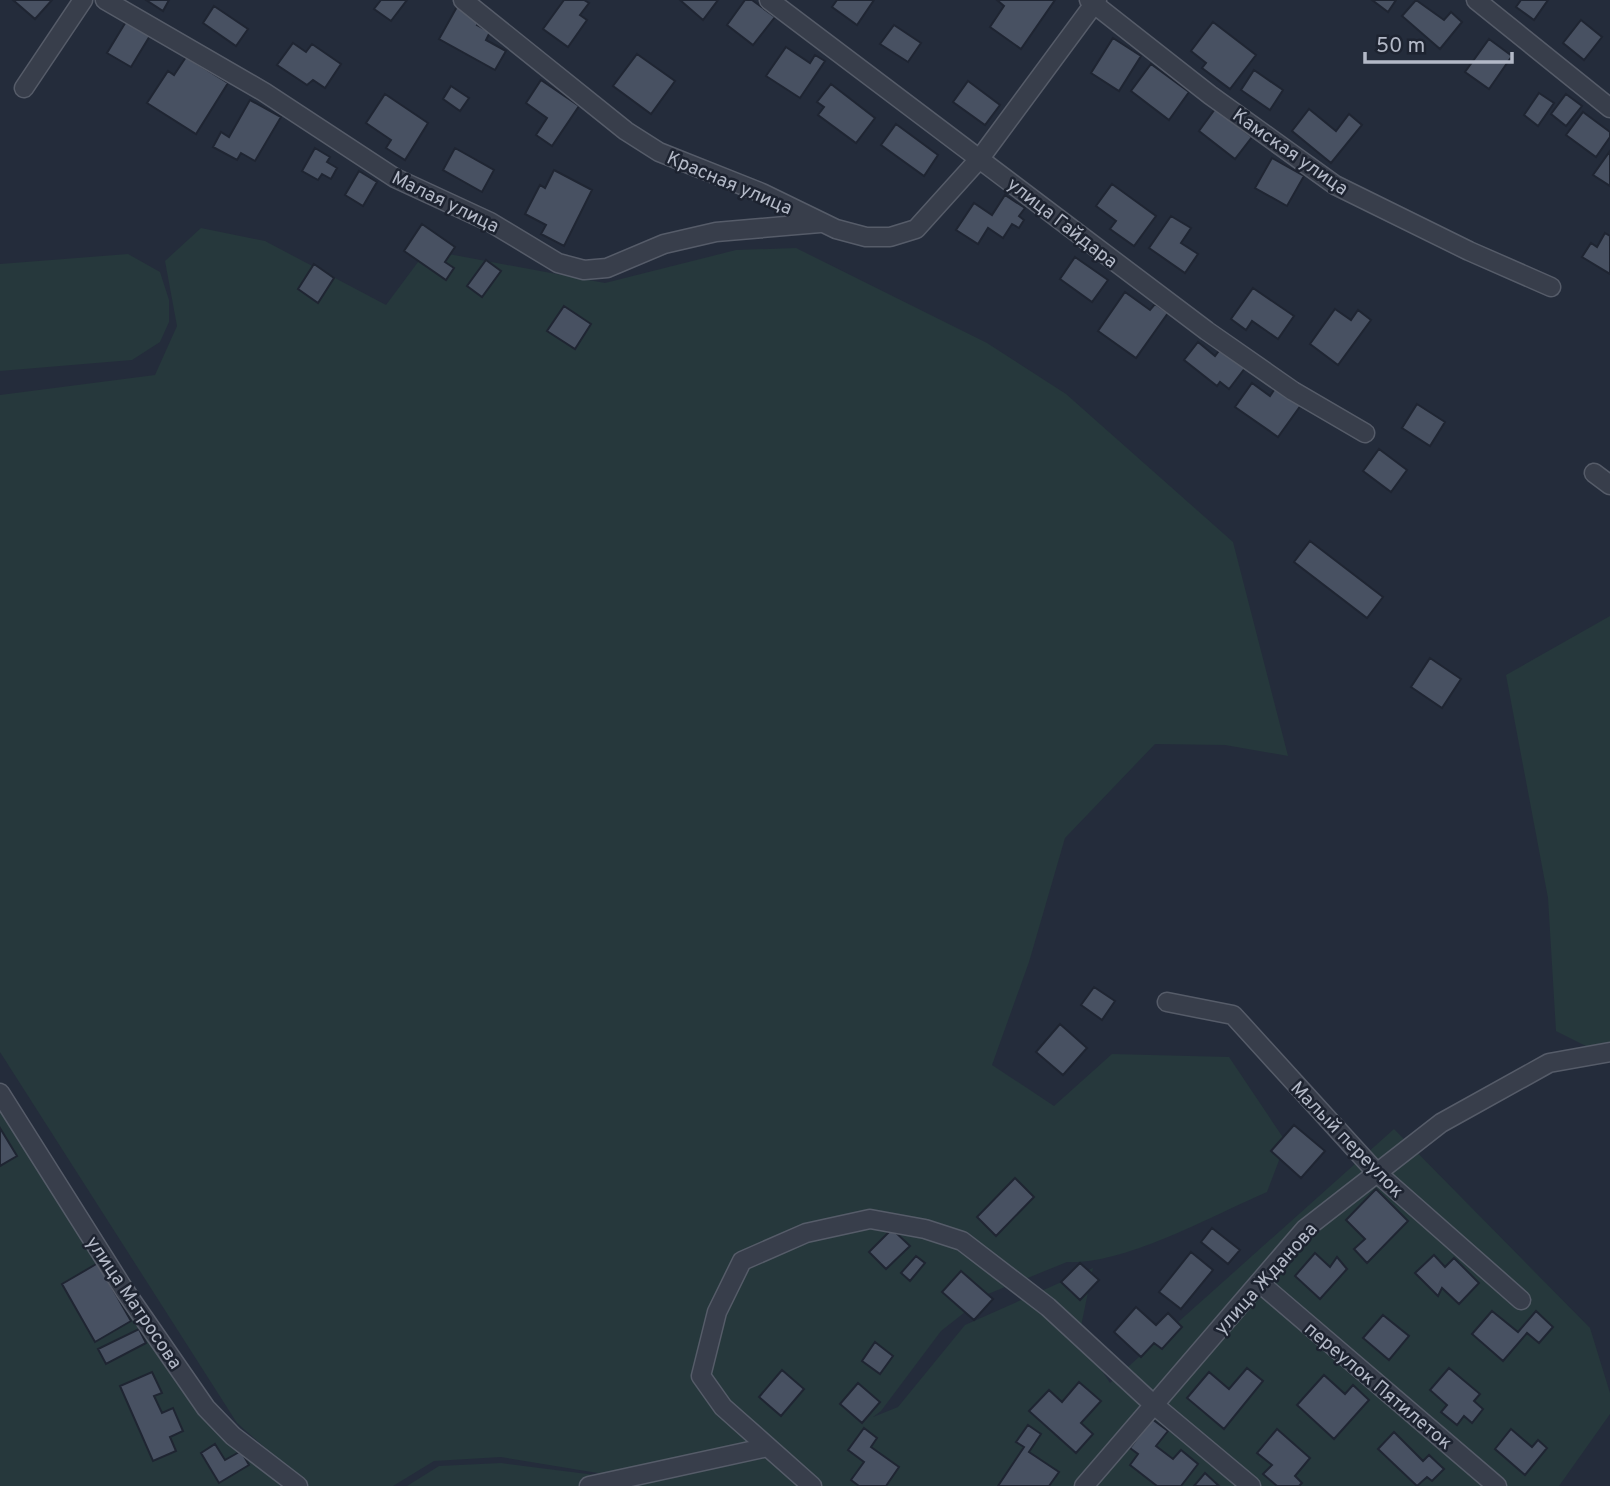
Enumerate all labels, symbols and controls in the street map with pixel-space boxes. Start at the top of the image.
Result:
scale bar [1365,21,1512,65]
text: 50 m [1376,33,1425,60]
street label: Камская улица [1227,104,1352,201]
street label: Красная улица [663,147,796,221]
street label: Малая улица [387,166,503,239]
street label: улица Гайдара [1002,173,1122,274]
street label: Малый переулок [1285,1077,1408,1204]
street label: улица Жданова [1210,1218,1323,1340]
street label: улица Матросова [80,1232,187,1374]
street label: переулок Пятилеток [1299,1318,1457,1456]

